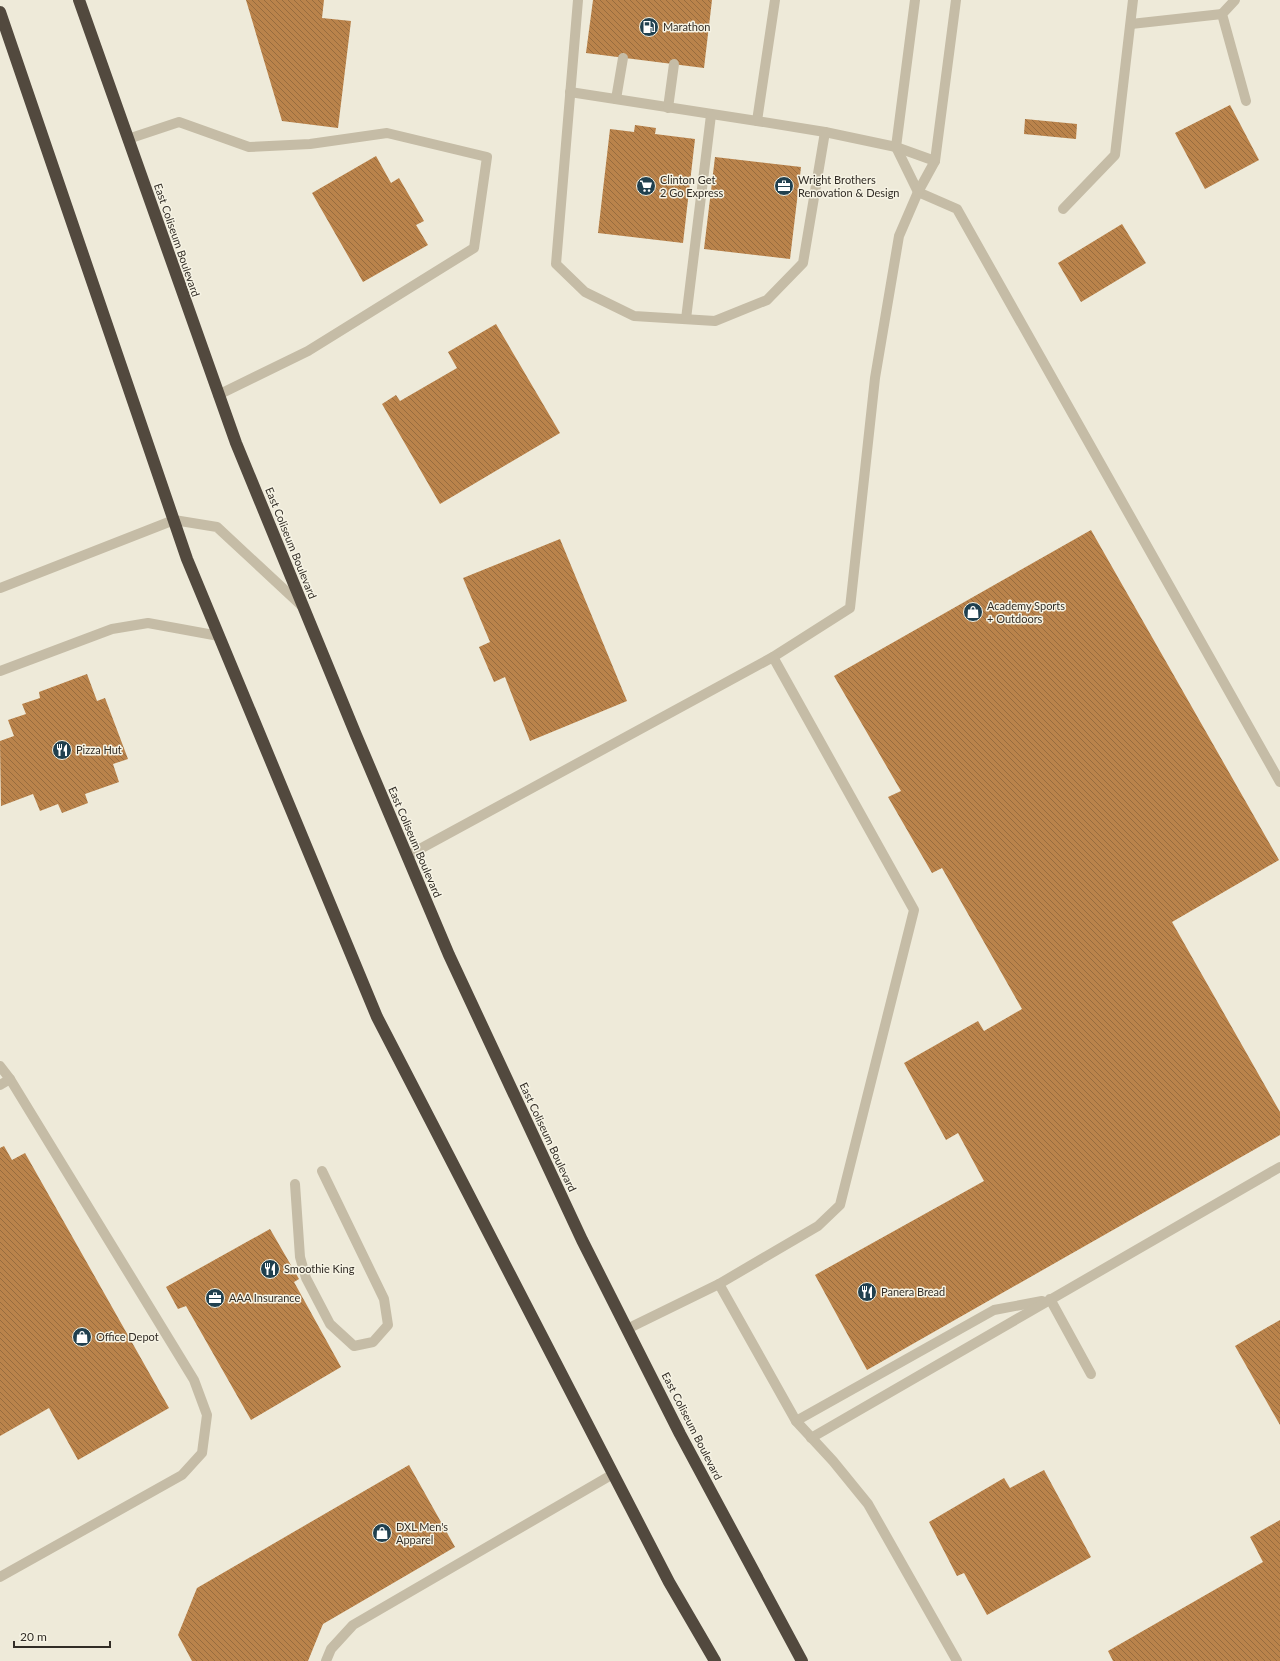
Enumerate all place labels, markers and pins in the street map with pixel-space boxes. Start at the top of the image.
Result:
fuel station icon: Marathon [638,16,660,38]
place label: Marathon [663,20,710,33]
place label: Clinton Get 2 Go Express [660,173,724,199]
place label: Wright Brothers Renovation & Design [798,173,900,199]
supermarket icon: Clinton Get 2 Go Express [635,175,657,197]
office icon: Wright Brothers Renovation & Design [773,175,795,197]
place label: Academy Sports + Outdoors [987,599,1065,625]
shop icon: Academy Sports + Outdoors [962,601,984,623]
restaurant icon: Pizza Hut [51,739,73,761]
place label: Pizza Hut [76,743,122,756]
restaurant icon: Smoothie King [259,1258,281,1280]
place label: Smoothie King [284,1262,355,1275]
restaurant icon: Panera Bread [856,1281,878,1303]
place label: Panera Bread [881,1285,945,1298]
office icon: AAA Insurance [204,1287,226,1309]
place label: AAA Insurance [229,1291,300,1304]
shop icon: Office Depot [71,1326,93,1348]
place label: Office Depot [96,1330,159,1343]
place label: DXL Men's Apparel [396,1520,448,1546]
shop icon: DXL Men's Apparel [371,1522,393,1544]

